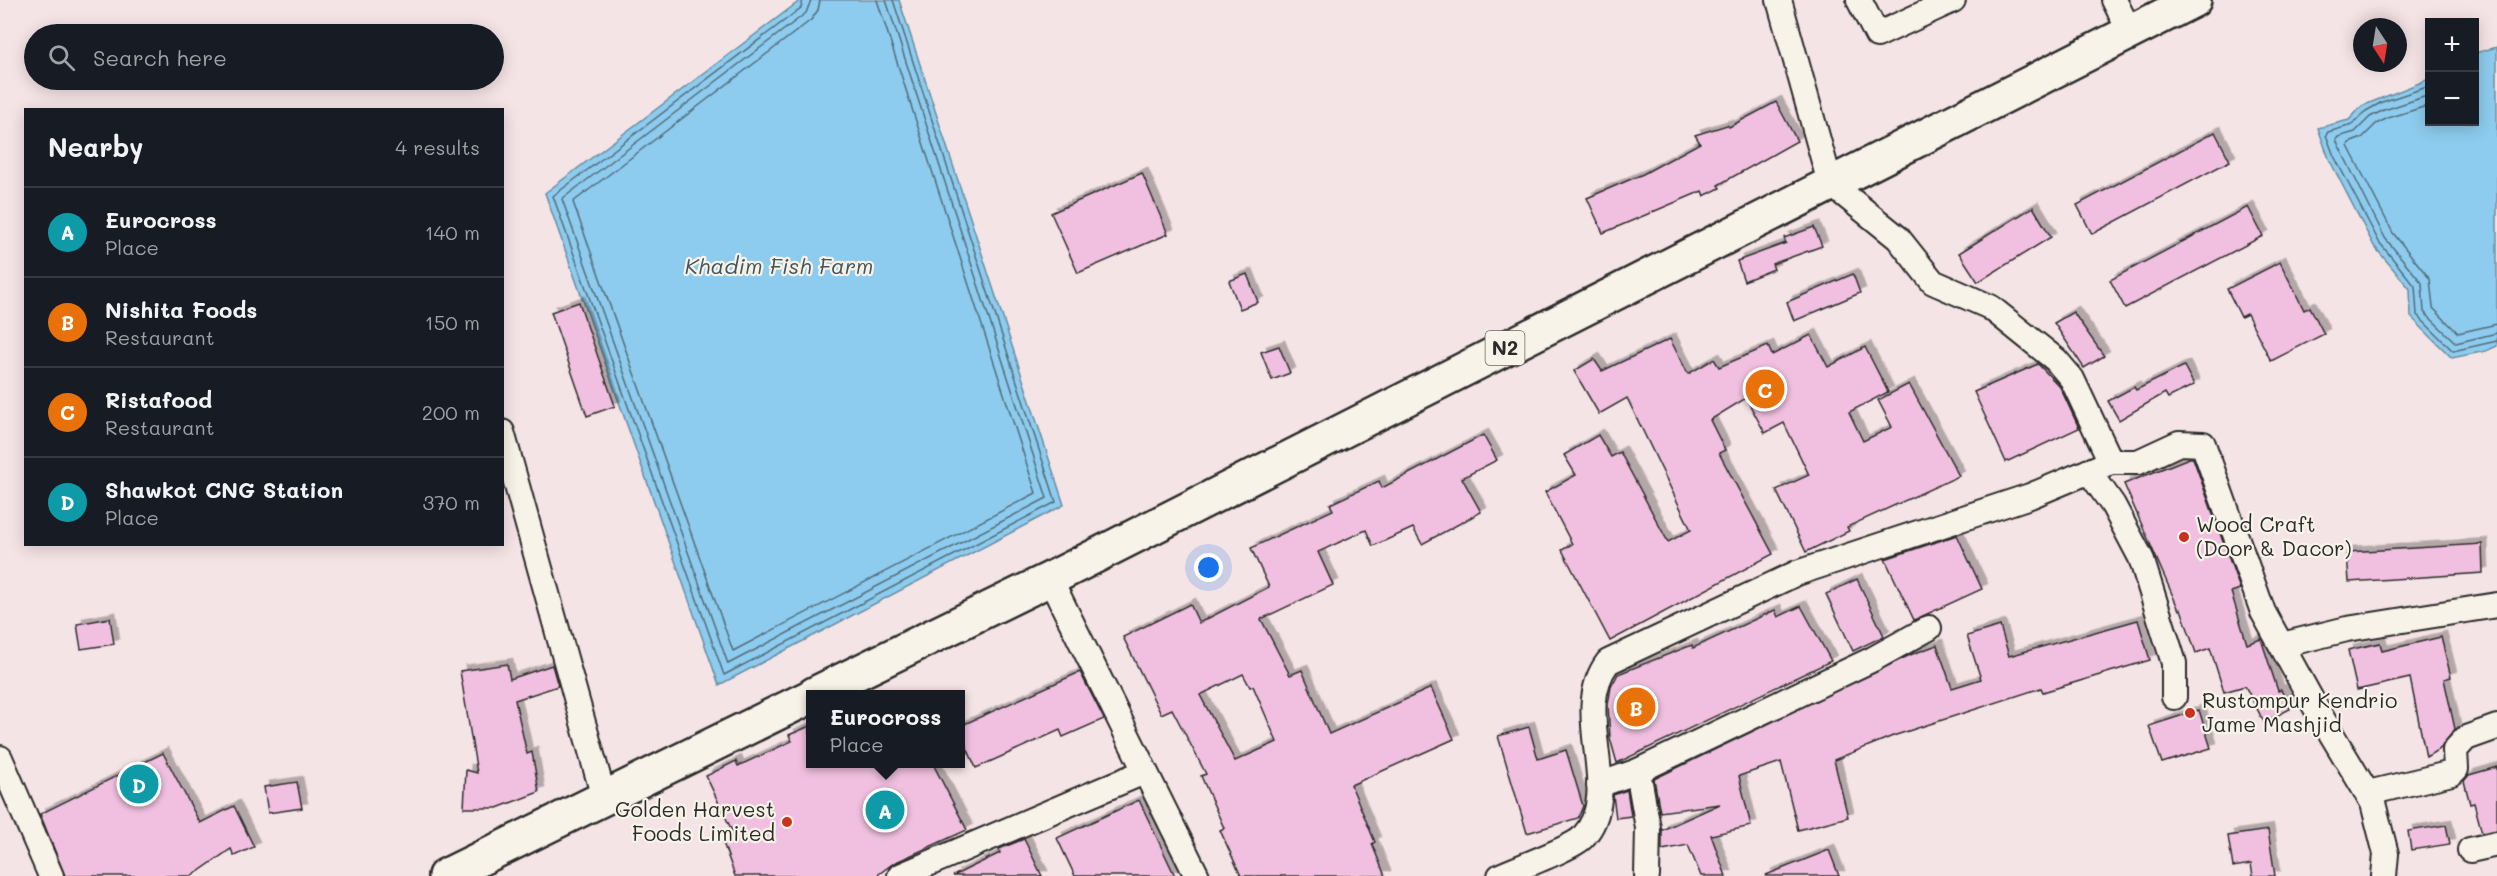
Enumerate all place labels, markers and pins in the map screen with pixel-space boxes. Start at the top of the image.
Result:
pin: C [1746,366,1784,412]
place label: Wood Craft (Door & Dacor) [2196,510,2352,561]
marker: Wood Craft (Door & Dacor) [2177,530,2191,544]
pin: B [1616,684,1656,730]
place label: Rustompur Kendrio Jame Mashjid [2202,686,2397,737]
marker: Rustompur Kendrio Jame Mashjid [2183,706,2197,720]
pin: D [120,762,158,806]
pin: A [866,788,904,832]
place label: Golden Harvest Foods Limited [615,795,775,846]
marker: Golden Harvest Foods Limited [780,815,794,829]

